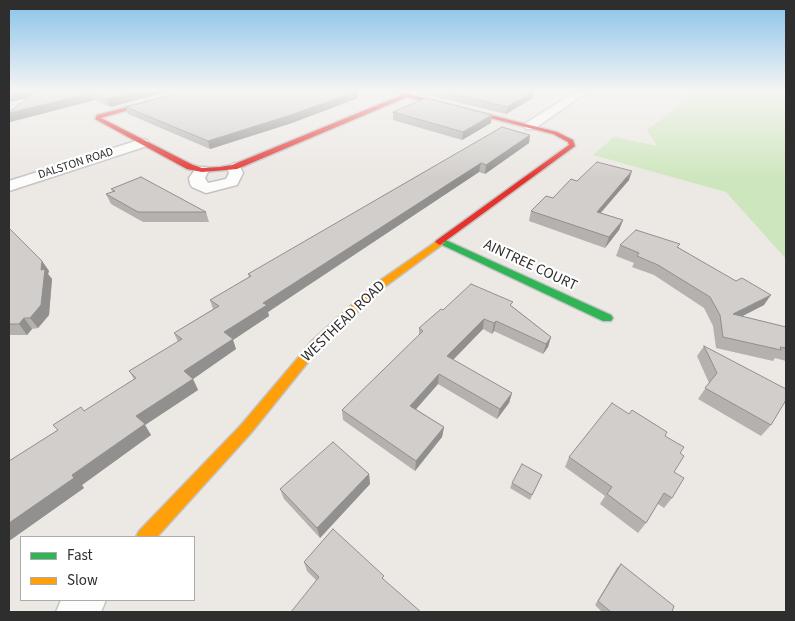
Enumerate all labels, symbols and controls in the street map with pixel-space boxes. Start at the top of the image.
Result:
street label: DALSTON ROAD [37,145,115,183]
street label: AINTREE COURT [480,236,580,296]
street label: WESTHEAD ROAD [298,278,390,366]
legend [20,536,195,601]
text: Fast [67,545,93,566]
text: Slow [67,570,98,591]

